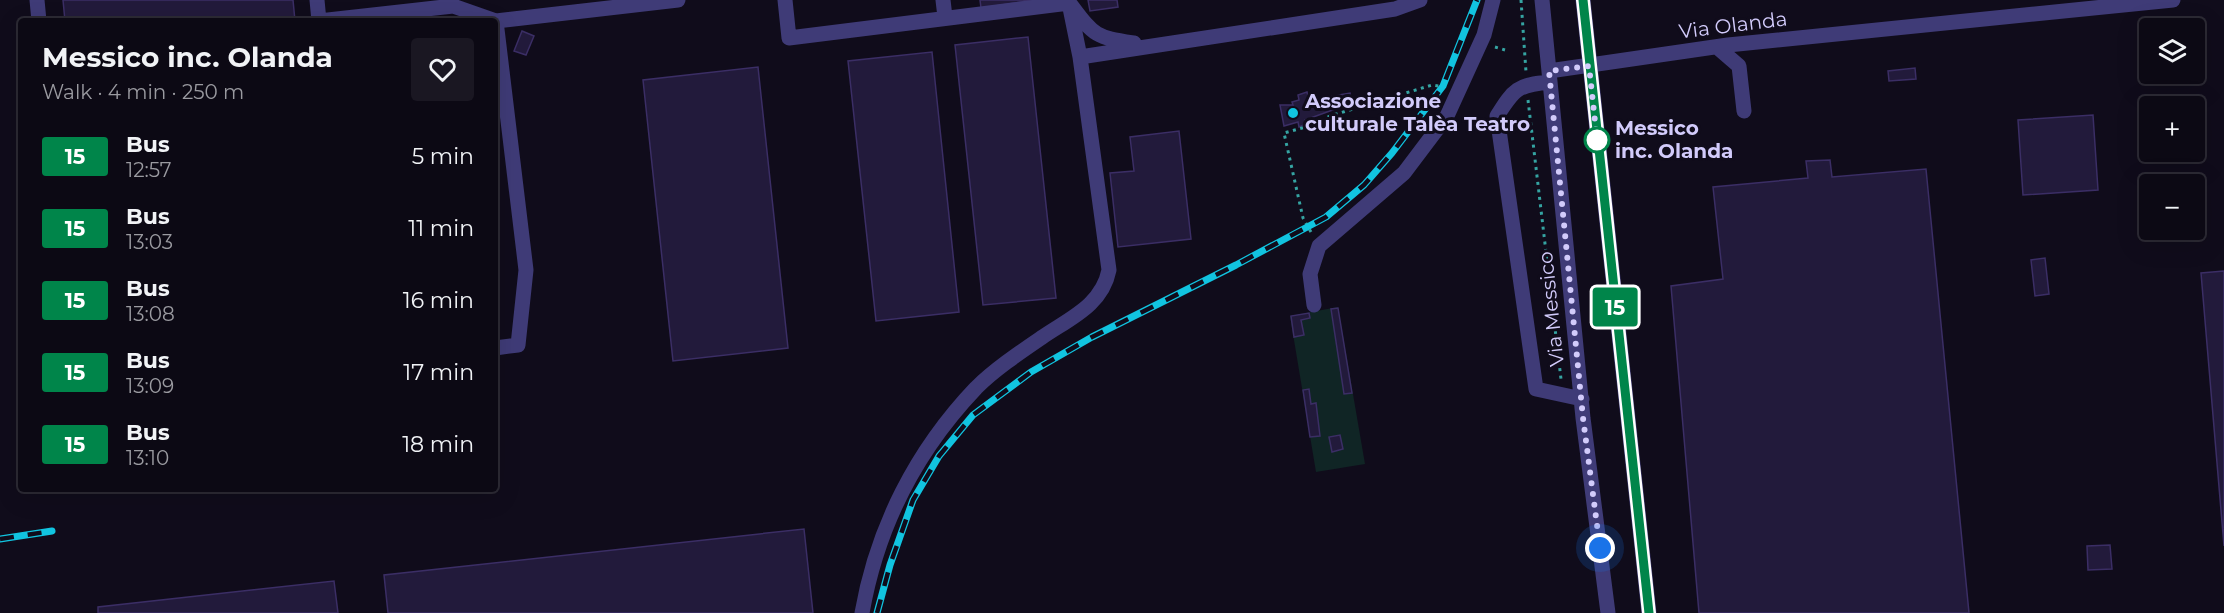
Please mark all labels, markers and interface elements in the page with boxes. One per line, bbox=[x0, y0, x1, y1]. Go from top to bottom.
street label: Via Olanda bbox=[1678, 6, 1788, 44]
map controls bbox=[2139, 18, 2205, 240]
button: layers bbox=[2139, 18, 2205, 84]
button: heart bbox=[411, 38, 474, 101]
text: Messico inc. Olanda bbox=[42, 40, 333, 74]
text: Walk · 4 min · 250 m bbox=[42, 80, 244, 104]
place label: Associazione culturale Talèa Teatro bbox=[1304, 89, 1530, 136]
button: + bbox=[2139, 96, 2205, 162]
marker: Associazione culturale Talèa Teatro bbox=[1286, 106, 1300, 120]
place label: Messico inc. Olanda bbox=[1615, 116, 1733, 163]
marker: Messico inc. Olanda bbox=[1584, 127, 1610, 153]
text: Bus bbox=[126, 131, 170, 158]
text: 5 min bbox=[412, 143, 474, 170]
text: 15 bbox=[65, 144, 85, 169]
text: 12:57 bbox=[126, 158, 172, 182]
button: − bbox=[2139, 174, 2205, 240]
text: Bus bbox=[126, 203, 170, 230]
text: 11 min bbox=[408, 215, 474, 242]
text: 15 bbox=[65, 216, 85, 241]
text: 13:03 bbox=[126, 230, 173, 254]
street label: Via Messico bbox=[1533, 250, 1569, 368]
text: Bus bbox=[126, 275, 170, 302]
text: 16 min bbox=[403, 287, 474, 314]
text: 15 bbox=[65, 288, 85, 313]
line badge: 15 bbox=[1588, 288, 1642, 326]
text: 15 bbox=[1605, 295, 1625, 320]
text: 13:08 bbox=[126, 302, 175, 326]
text: Bus bbox=[126, 347, 170, 374]
text: 17 min bbox=[403, 359, 474, 386]
text: 15 bbox=[65, 360, 85, 385]
text: 13:09 bbox=[126, 374, 174, 398]
text: Bus bbox=[126, 419, 170, 446]
text: 18 min bbox=[402, 431, 474, 458]
text: 15 bbox=[65, 432, 85, 457]
text: 13:10 bbox=[126, 446, 169, 470]
your location bbox=[1585, 533, 1615, 563]

